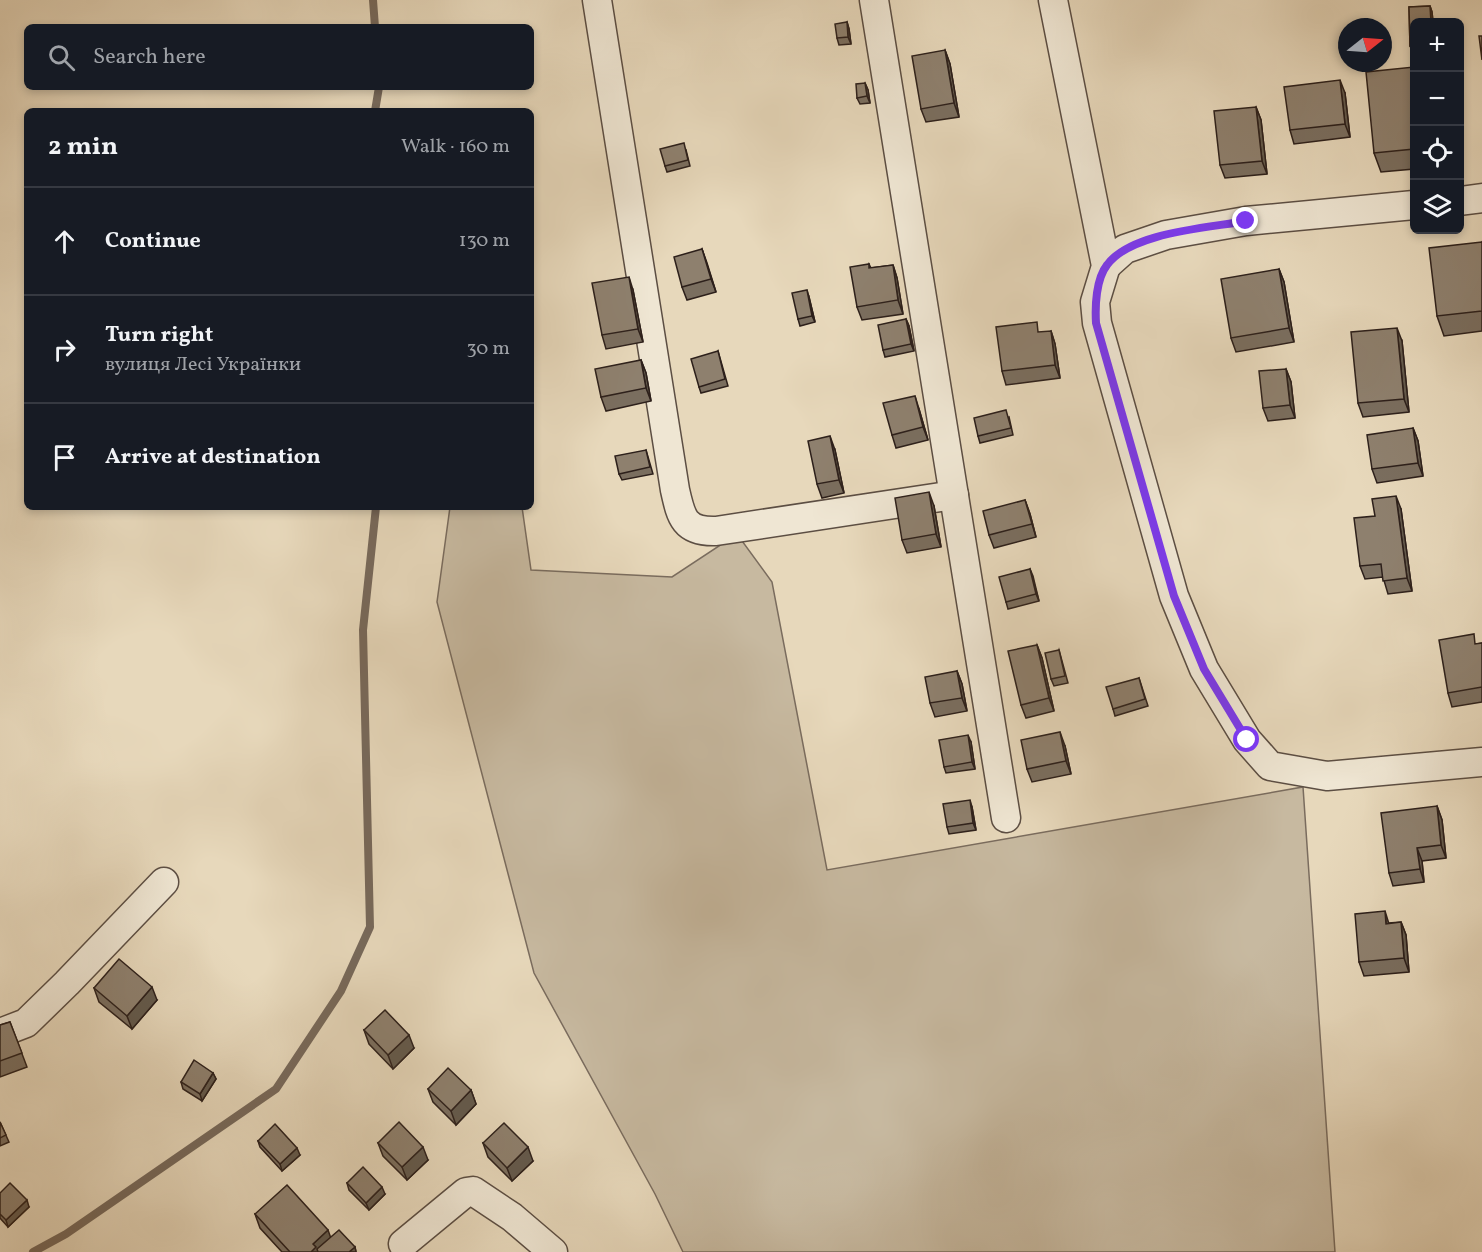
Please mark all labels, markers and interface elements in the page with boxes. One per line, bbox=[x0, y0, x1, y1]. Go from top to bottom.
north arrow bbox=[1338, 18, 1392, 72]
map controls bbox=[1410, 18, 1464, 234]
button: + bbox=[1410, 18, 1464, 72]
search box bbox=[24, 24, 534, 90]
icon: search bbox=[45, 41, 78, 74]
text: Search here bbox=[93, 42, 206, 73]
button: − bbox=[1410, 72, 1464, 126]
button: locate bbox=[1410, 126, 1464, 180]
text: 2 min bbox=[48, 129, 118, 165]
text: Walk · 160 m bbox=[401, 133, 510, 161]
button: layers bbox=[1410, 180, 1464, 234]
route end bbox=[1232, 207, 1258, 233]
icon: ahead bbox=[48, 225, 81, 258]
text: Continue bbox=[105, 226, 201, 257]
text: 130 m bbox=[459, 227, 510, 255]
text: Turn right bbox=[105, 320, 213, 351]
icon: right bbox=[48, 333, 81, 366]
text: 30 m bbox=[466, 335, 510, 363]
text: вулиця Лесі Українки bbox=[105, 351, 301, 379]
icon: arrive bbox=[48, 441, 81, 474]
text: Arrive at destination bbox=[105, 442, 321, 473]
route start bbox=[1233, 726, 1259, 752]

